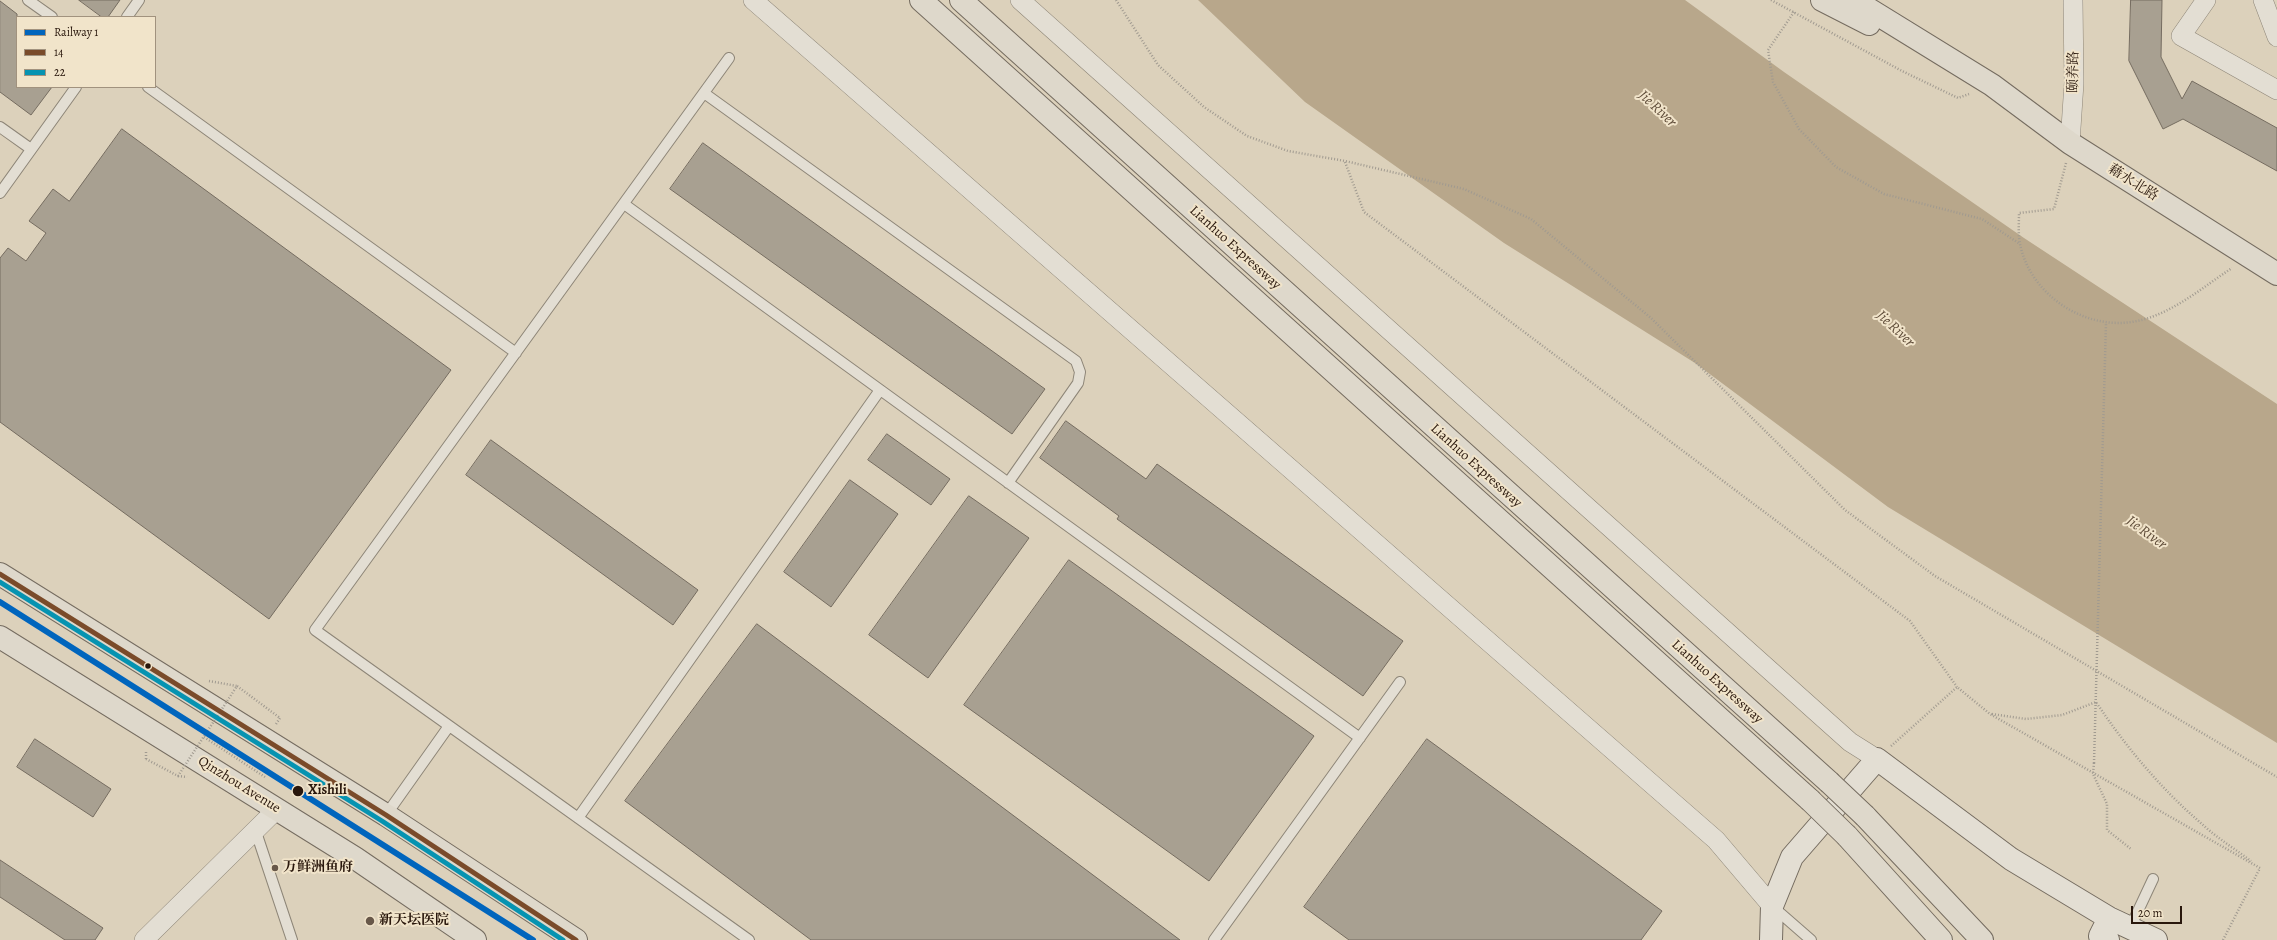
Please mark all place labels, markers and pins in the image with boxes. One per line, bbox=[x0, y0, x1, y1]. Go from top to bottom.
unlabelled marker bbox=[143, 661, 153, 671]
place label: Xishili bbox=[308, 783, 347, 799]
marker: Xishili bbox=[291, 784, 305, 798]
place label: 万鲜洲鱼府 bbox=[283, 860, 353, 876]
marker: 万鲜洲鱼府 bbox=[270, 863, 280, 873]
place label: 新天坛医院 bbox=[379, 913, 449, 929]
marker: 新天坛医院 bbox=[364, 915, 376, 927]

